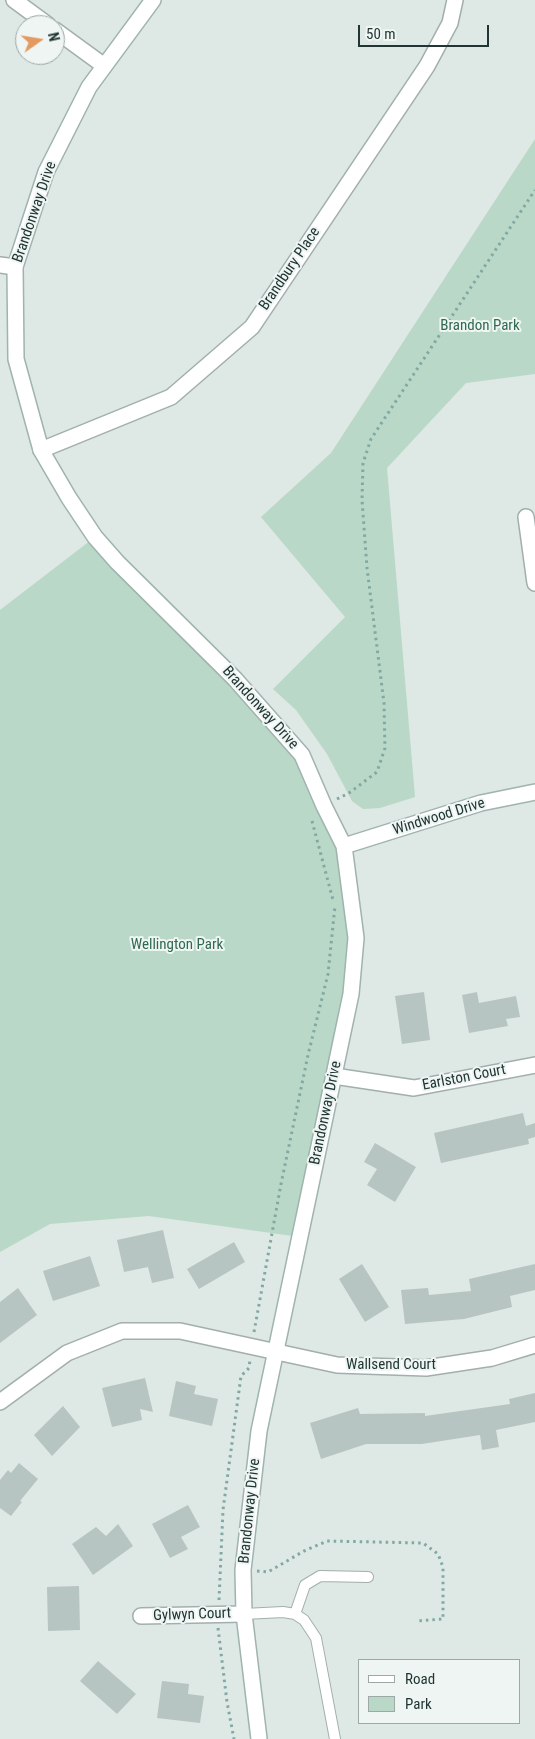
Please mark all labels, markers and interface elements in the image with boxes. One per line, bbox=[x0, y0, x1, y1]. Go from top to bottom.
north arrow bbox=[15, 15, 65, 65]
scale bar bbox=[360, 15, 491, 47]
text: 50 m bbox=[366, 25, 396, 43]
text: N bbox=[45, 31, 62, 43]
street label: Brandonway Drive bbox=[9, 159, 61, 265]
street label: Brandbury Place bbox=[256, 224, 324, 314]
park label: Brandon Park bbox=[440, 317, 520, 335]
street label: Brandonway Drive bbox=[218, 663, 302, 753]
street label: Windwood Drive bbox=[391, 794, 487, 840]
park label: Wellington Park bbox=[131, 936, 223, 954]
street label: Brandonway Drive bbox=[306, 1059, 346, 1167]
street label: Earlston Court bbox=[421, 1061, 507, 1095]
street label: Wallsend Court bbox=[346, 1356, 436, 1374]
street label: Brandonway Drive bbox=[236, 1458, 264, 1564]
street label: Gylwyn Court bbox=[153, 1605, 231, 1625]
legend bbox=[358, 1659, 520, 1724]
text: Road bbox=[405, 1670, 435, 1688]
text: Park bbox=[405, 1695, 432, 1713]

